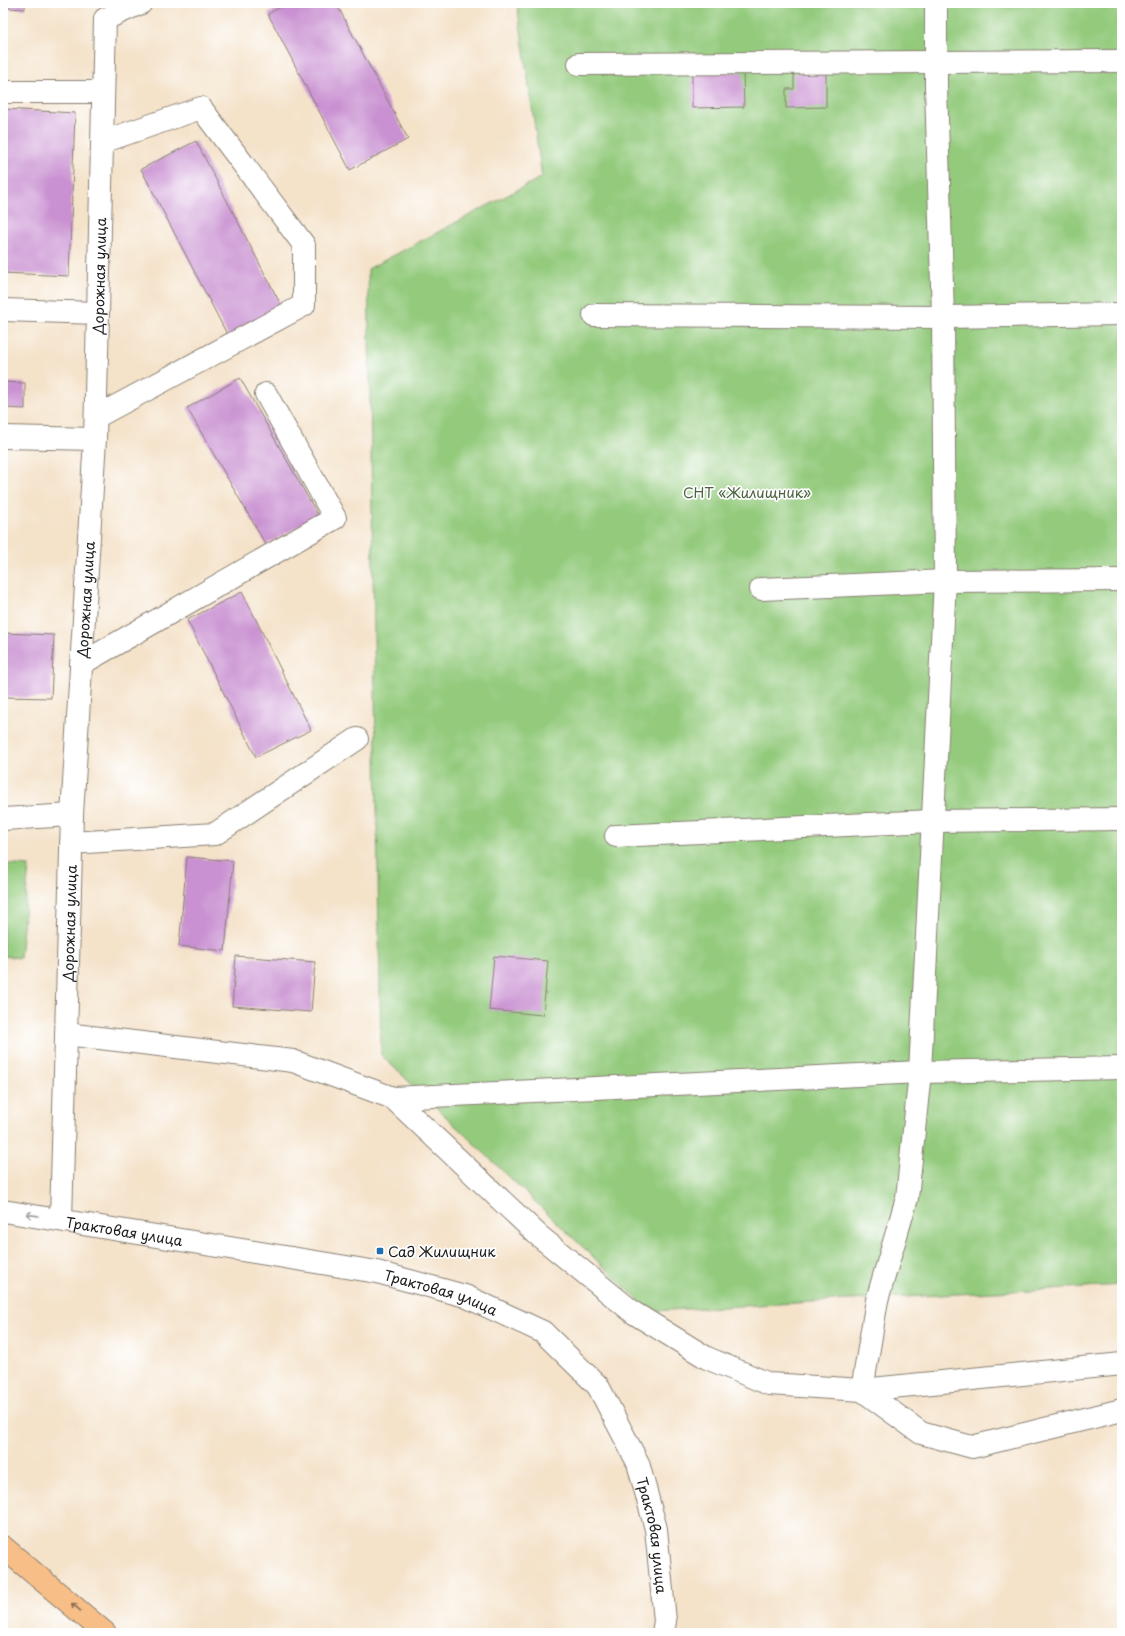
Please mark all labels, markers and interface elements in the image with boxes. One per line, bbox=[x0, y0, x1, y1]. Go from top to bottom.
street label: Дорожная улица bbox=[87, 217, 111, 335]
park label: СНТ «Жилищник» bbox=[683, 482, 811, 503]
street label: Дорожная улица bbox=[71, 541, 99, 659]
street label: Дорожная улица bbox=[57, 864, 81, 983]
one-way arrow bbox=[26, 1211, 39, 1219]
street label: Трактовая улица bbox=[64, 1211, 185, 1251]
place label: Сад Жилищник bbox=[388, 1241, 496, 1262]
marker: Сад Жилищник bbox=[375, 1246, 385, 1256]
street label: Трактовая улица bbox=[382, 1264, 501, 1320]
street label: Трактовая улица bbox=[632, 1475, 673, 1595]
one-way arrow bbox=[70, 1603, 81, 1612]

